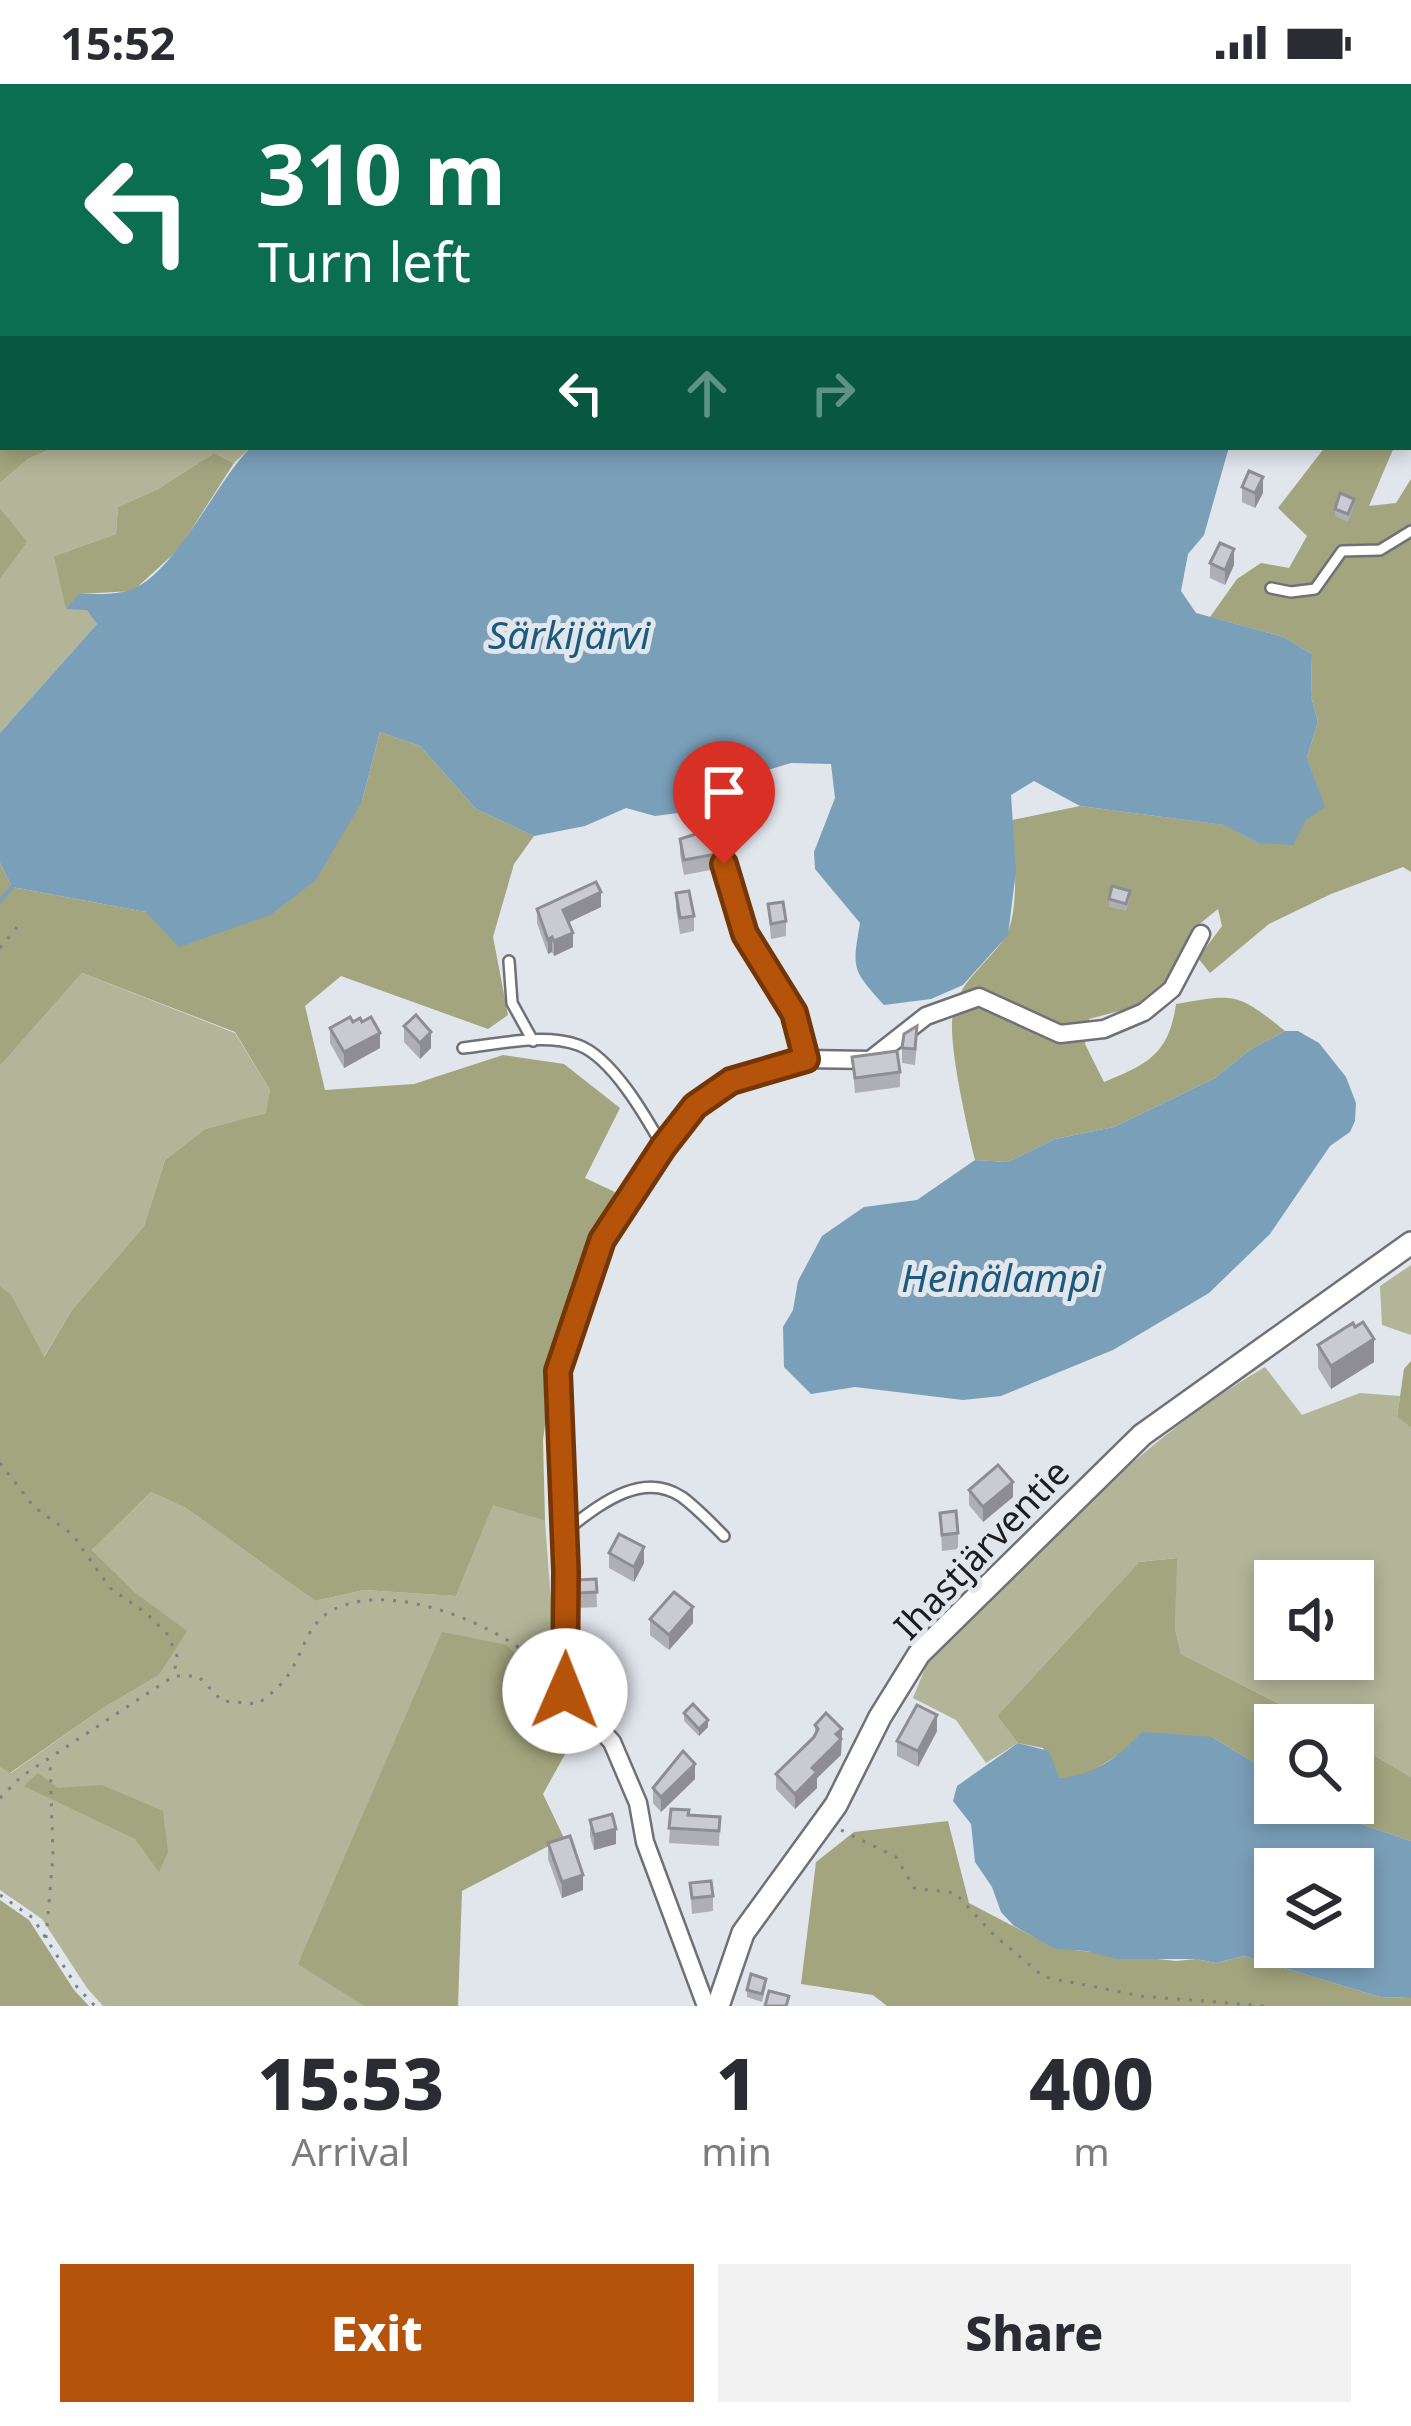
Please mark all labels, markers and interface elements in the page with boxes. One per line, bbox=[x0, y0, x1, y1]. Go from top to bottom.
text: 15:52 bbox=[60, 12, 176, 73]
text: 310 m bbox=[258, 115, 506, 230]
icon: left bbox=[60, 132, 216, 288]
text: Turn left bbox=[258, 224, 471, 298]
icon: left bbox=[548, 360, 614, 426]
icon: ahead bbox=[674, 360, 740, 426]
icon: right bbox=[800, 360, 866, 426]
water label: Särkijärvi bbox=[488, 607, 651, 660]
pin bbox=[673, 741, 775, 864]
icon: arrive bbox=[691, 759, 757, 825]
water label: Heinälampi bbox=[901, 1250, 1102, 1303]
street label: Ihastjärventie bbox=[883, 1448, 1079, 1650]
map controls bbox=[1254, 1560, 1374, 1968]
button: sound bbox=[1254, 1560, 1374, 1680]
position arrow bbox=[502, 1628, 628, 1754]
button: search bbox=[1254, 1704, 1374, 1824]
button: layers bbox=[1254, 1848, 1374, 1968]
text: 15:53 bbox=[257, 2033, 444, 2131]
text: 1 bbox=[716, 2033, 757, 2131]
text: 400 bbox=[1029, 2033, 1154, 2131]
text: Arrival bbox=[291, 2124, 410, 2177]
text: min bbox=[701, 2124, 772, 2177]
text: m bbox=[1073, 2124, 1110, 2177]
button: Exit bbox=[60, 2264, 694, 2402]
button: Share bbox=[718, 2264, 1351, 2402]

